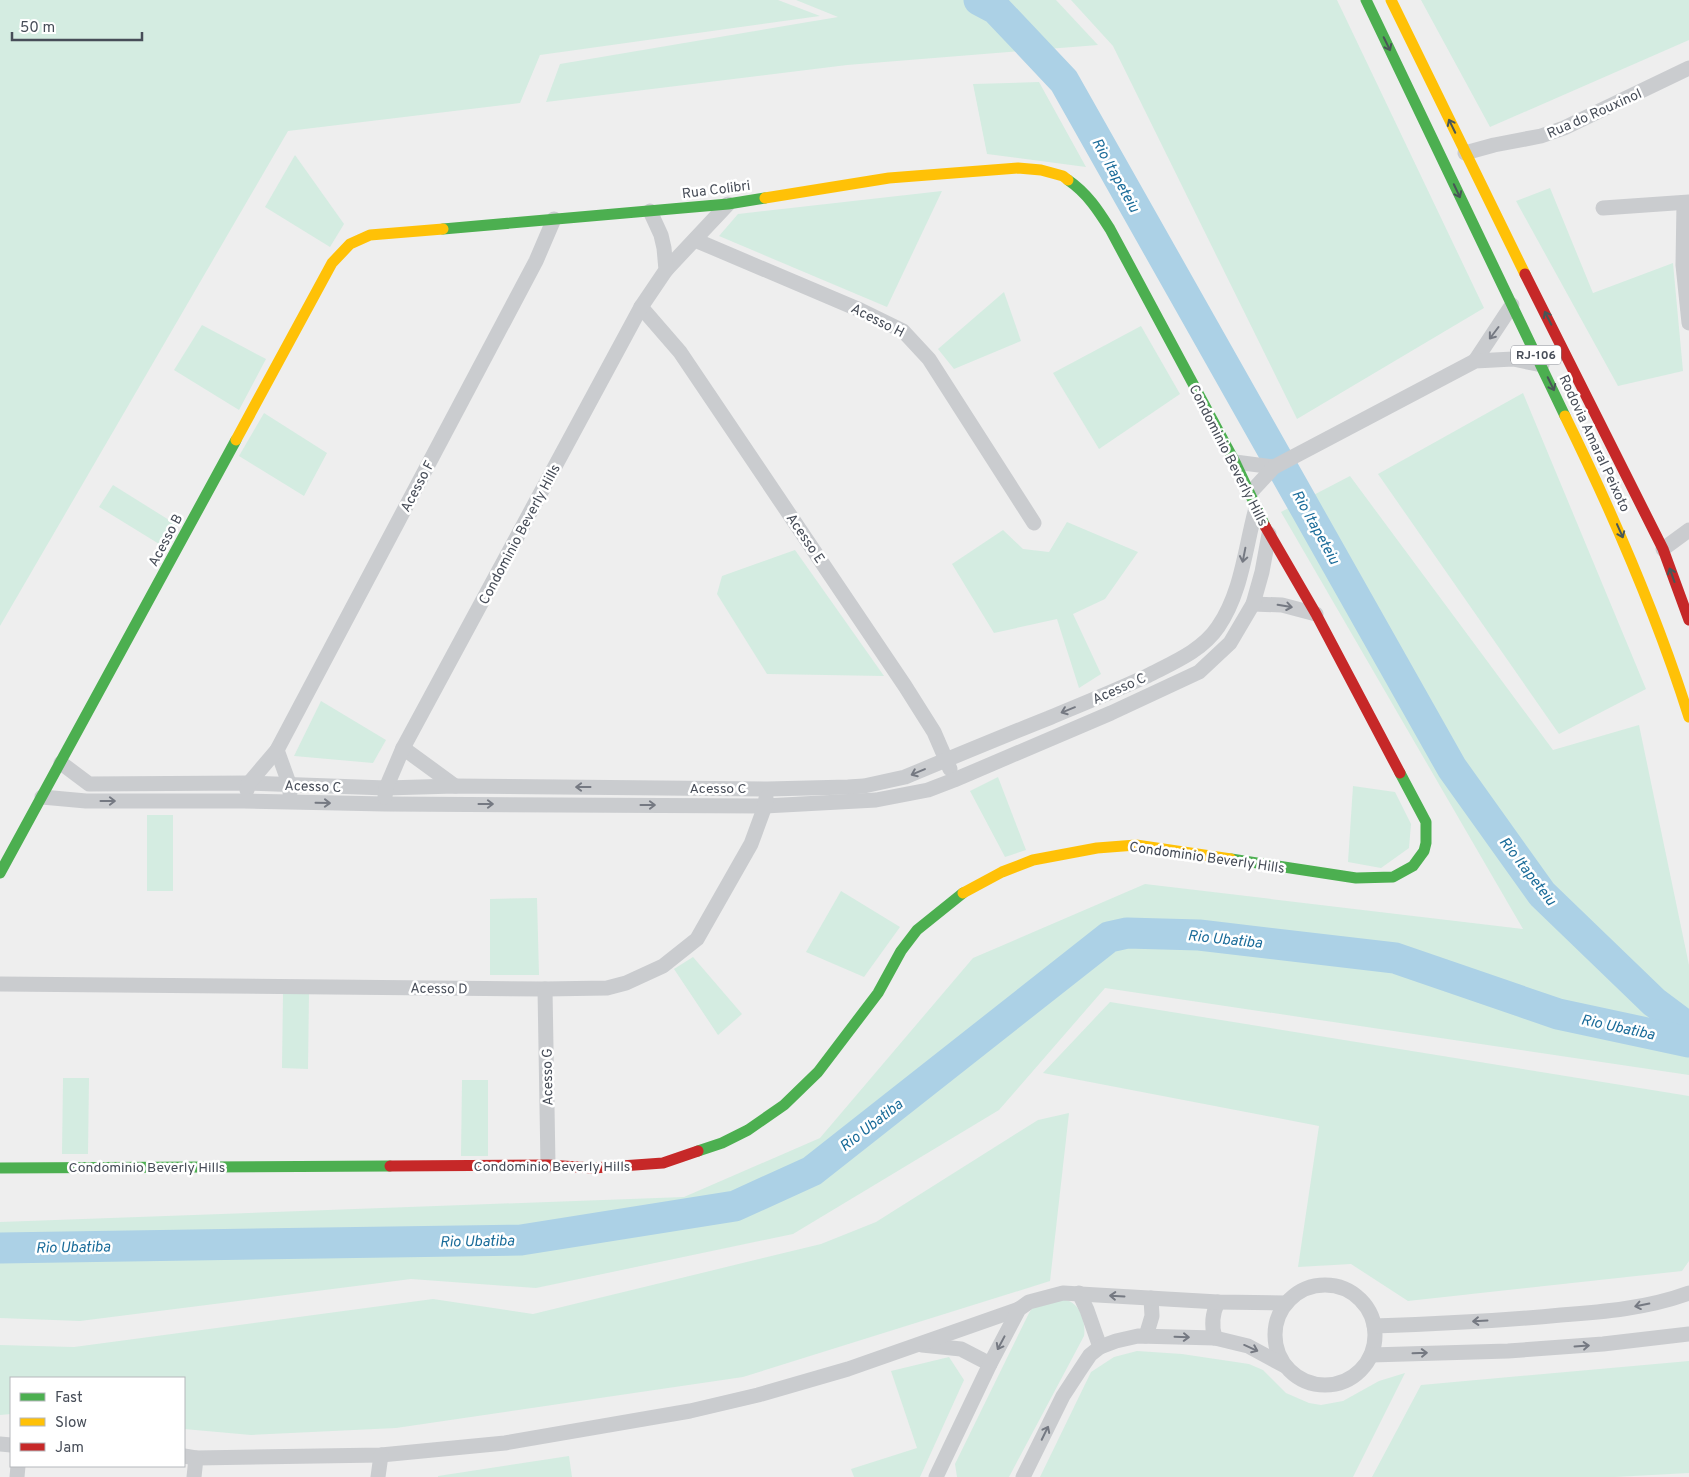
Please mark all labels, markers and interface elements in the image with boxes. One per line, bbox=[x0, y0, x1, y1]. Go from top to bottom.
scale bar bbox=[12, 10, 142, 42]
text: 50 m bbox=[20, 19, 55, 38]
one-way arrow bbox=[1383, 36, 1392, 51]
street label: Rua do Rouxinol bbox=[1545, 86, 1645, 143]
one-way arrow bbox=[1447, 119, 1456, 134]
water label: Rio Itapeteiu bbox=[1086, 135, 1143, 217]
street label: Rua Colibri bbox=[681, 178, 751, 203]
one-way arrow bbox=[1453, 183, 1463, 198]
street label: Acesso H bbox=[848, 301, 907, 342]
one-way arrow bbox=[1543, 311, 1552, 326]
one-way arrow bbox=[1488, 326, 1499, 339]
road number: RJ-106 bbox=[1511, 346, 1561, 364]
street label: Rodovia Amaral Peixoto bbox=[1554, 372, 1633, 515]
one-way arrow bbox=[1547, 376, 1556, 391]
street label: Condominio Beverly Hills bbox=[1184, 382, 1271, 529]
street label: Acesso F bbox=[398, 458, 439, 515]
street label: Condominio Beverly Hills bbox=[476, 461, 565, 608]
water label: Rio Itapeteiu bbox=[1286, 487, 1343, 569]
street label: Acesso B bbox=[145, 511, 187, 570]
street label: Acesso E bbox=[782, 511, 828, 567]
one-way arrow bbox=[1615, 523, 1625, 538]
one-way arrow bbox=[1239, 547, 1249, 563]
one-way arrow bbox=[1667, 567, 1676, 583]
one-way arrow bbox=[1277, 601, 1293, 611]
street label: Acesso C bbox=[1090, 670, 1149, 709]
one-way arrow bbox=[1061, 706, 1076, 715]
one-way arrow bbox=[911, 767, 926, 777]
street label: Acesso C bbox=[284, 778, 342, 797]
street label: Acesso C bbox=[689, 781, 747, 798]
one-way arrow bbox=[575, 782, 592, 792]
one-way arrow bbox=[100, 796, 116, 806]
one-way arrow bbox=[315, 798, 331, 808]
one-way arrow bbox=[478, 799, 494, 809]
one-way arrow bbox=[640, 800, 656, 810]
water label: Rio Itapeteiu bbox=[1494, 834, 1560, 911]
street label: Condominio Beverly Hills bbox=[1128, 839, 1286, 878]
water label: Rio Ubatiba bbox=[1187, 927, 1263, 954]
street label: Acesso D bbox=[410, 980, 468, 999]
water label: Rio Ubatiba bbox=[1579, 1011, 1657, 1046]
street label: Acesso G bbox=[539, 1048, 558, 1106]
water label: Rio Ubatiba bbox=[837, 1095, 907, 1157]
street label: Condominio Beverly Hills bbox=[474, 1159, 630, 1176]
street label: Condominio Beverly Hills bbox=[69, 1160, 225, 1177]
water label: Rio Ubatiba bbox=[439, 1232, 515, 1253]
water label: Rio Ubatiba bbox=[35, 1238, 111, 1259]
one-way arrow bbox=[1109, 1291, 1125, 1300]
one-way arrow bbox=[1634, 1301, 1650, 1311]
one-way arrow bbox=[1473, 1317, 1489, 1326]
one-way arrow bbox=[1173, 1332, 1189, 1342]
one-way arrow bbox=[996, 1335, 1006, 1350]
one-way arrow bbox=[1574, 1341, 1590, 1350]
one-way arrow bbox=[1243, 1344, 1258, 1354]
one-way arrow bbox=[1412, 1348, 1428, 1358]
legend bbox=[10, 1377, 185, 1467]
text: Fast bbox=[55, 1389, 83, 1408]
text: Slow bbox=[55, 1414, 87, 1433]
one-way arrow bbox=[1041, 1426, 1050, 1441]
text: Jam bbox=[55, 1439, 84, 1458]

